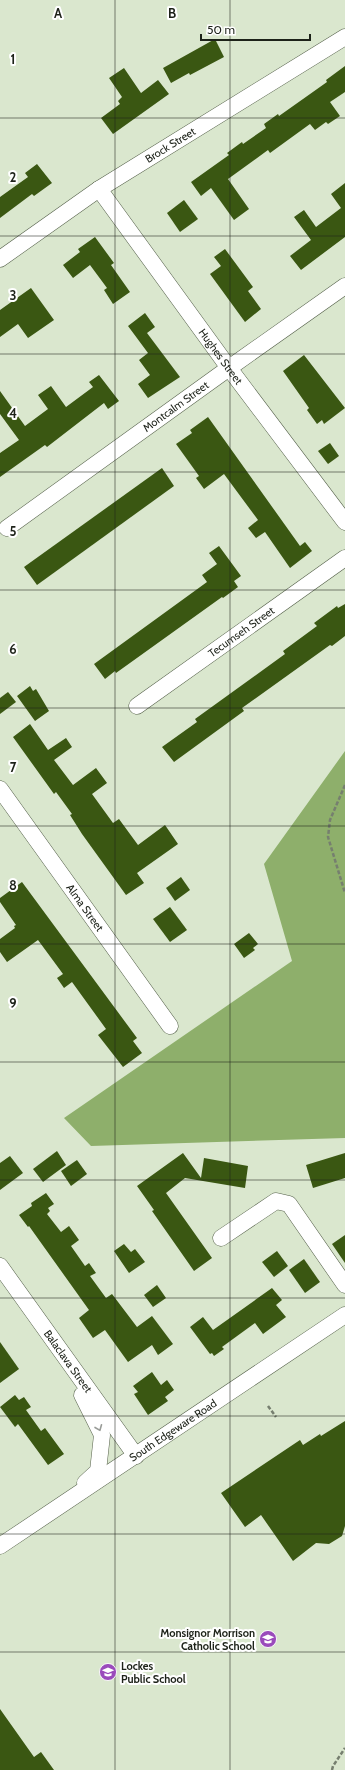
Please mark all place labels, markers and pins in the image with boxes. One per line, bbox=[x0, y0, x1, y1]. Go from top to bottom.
place label: Monsignor Morrison Catholic School bbox=[160, 1626, 255, 1653]
school or university icon: Monsignor Morrison Catholic School bbox=[258, 1629, 278, 1649]
place label: Lockes Public School bbox=[121, 1659, 186, 1686]
school or university icon: Lockes Public School bbox=[98, 1662, 118, 1682]

